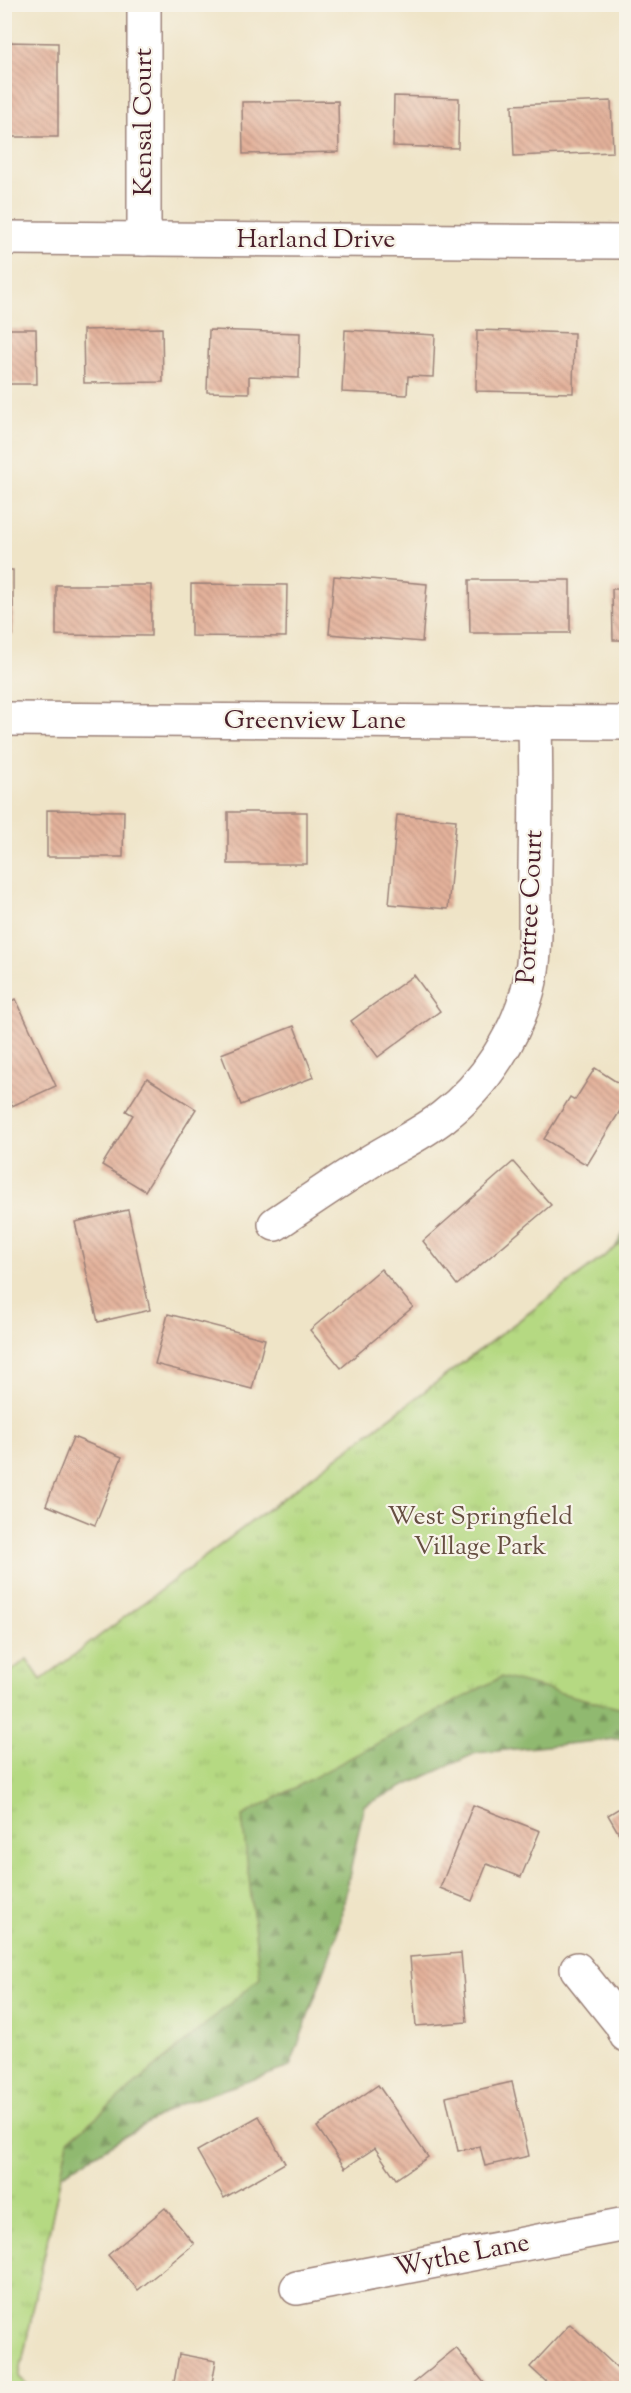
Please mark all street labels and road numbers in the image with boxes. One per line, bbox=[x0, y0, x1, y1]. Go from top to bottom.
street label: Kensal Court bbox=[126, 48, 163, 196]
street label: Harland Drive bbox=[237, 222, 395, 259]
street label: Greenview Lane bbox=[224, 703, 406, 740]
street label: Portree Court bbox=[508, 829, 554, 985]
street label: Wythe Lane bbox=[391, 2225, 533, 2287]

